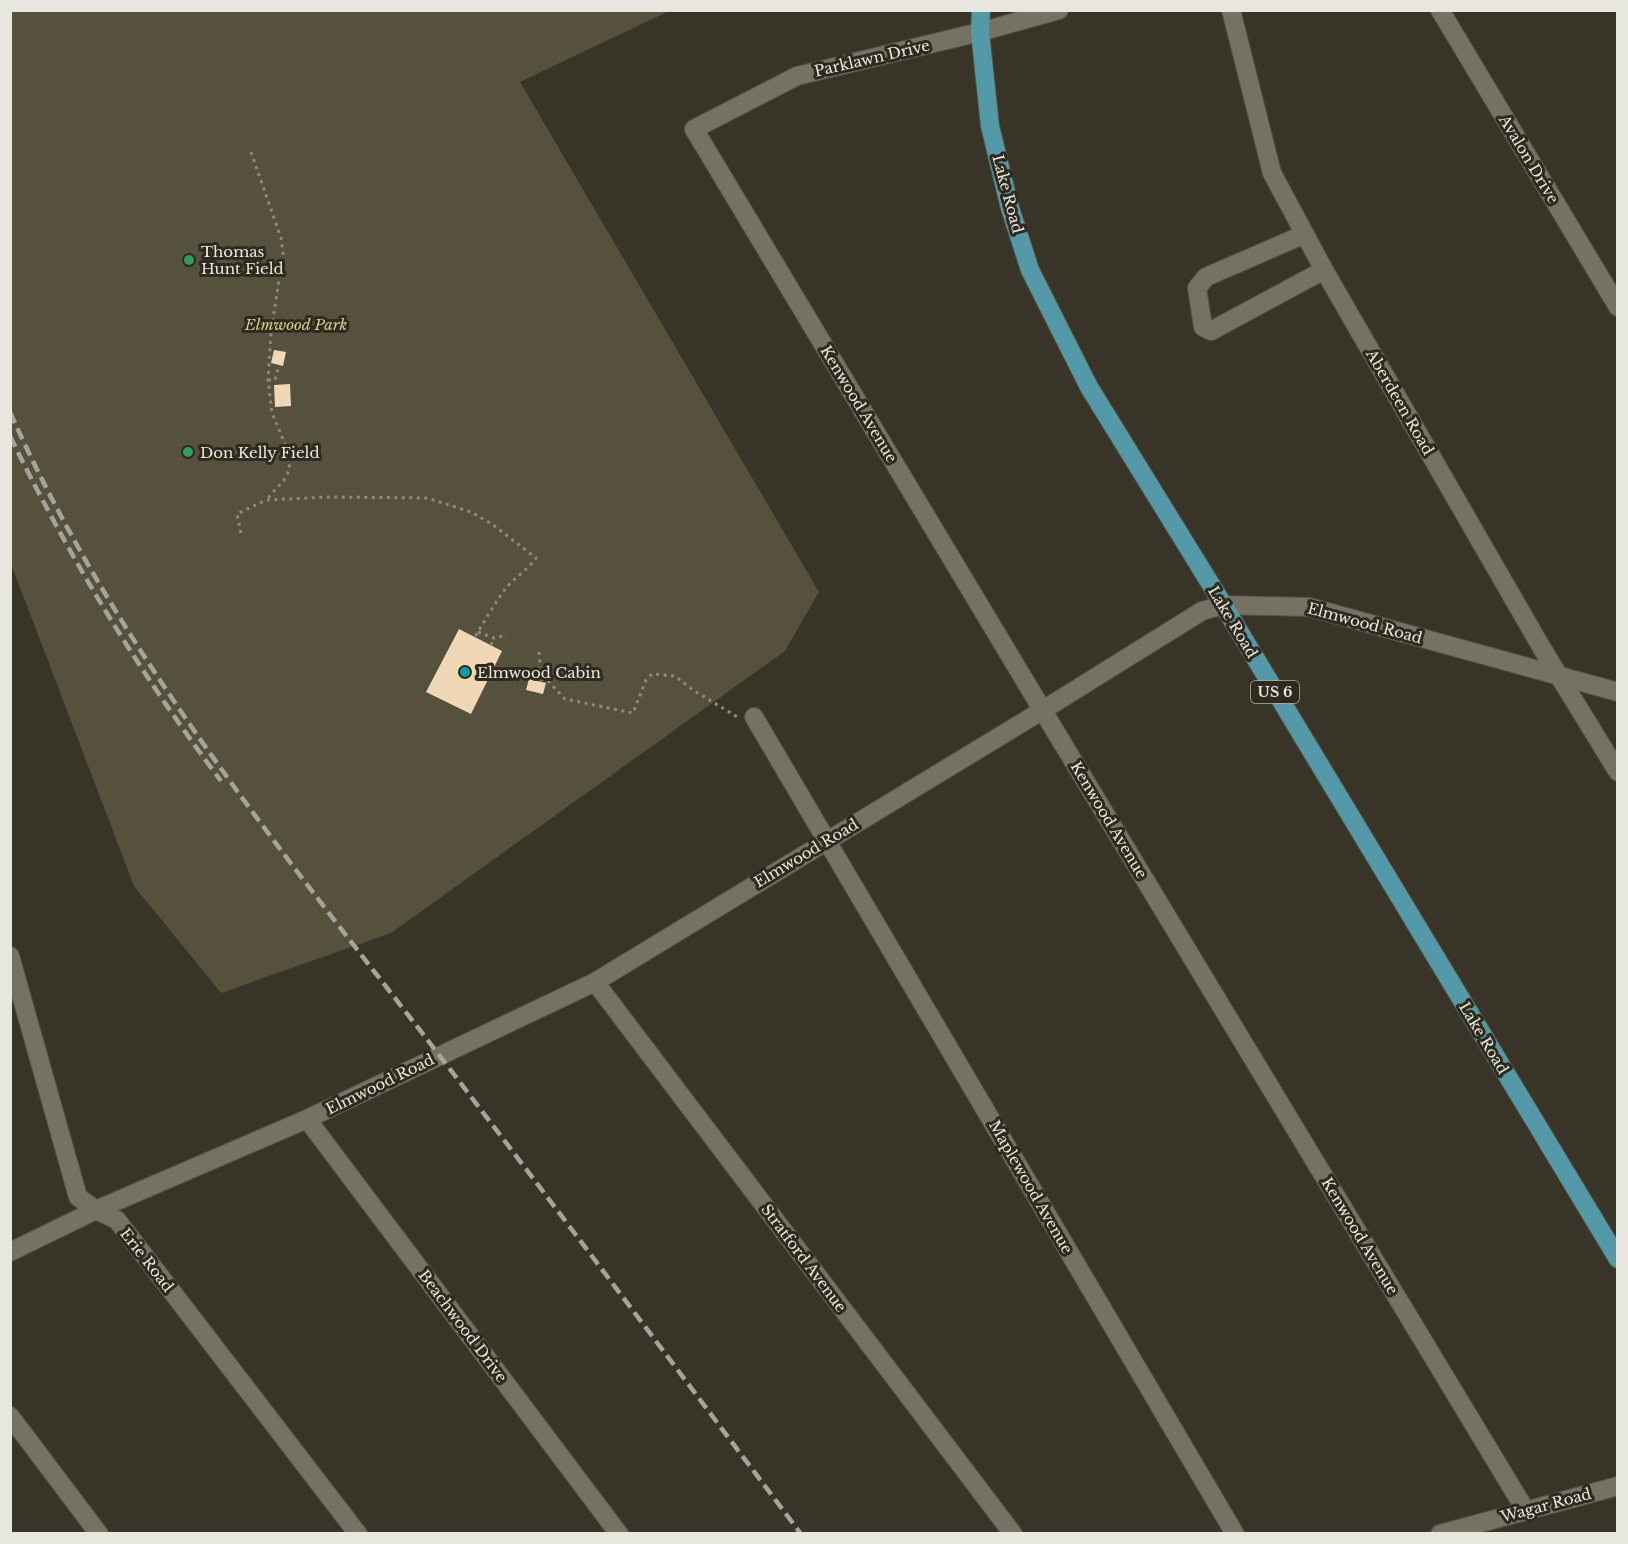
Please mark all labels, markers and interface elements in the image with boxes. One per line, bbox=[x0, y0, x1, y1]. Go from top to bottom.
street label: Parklawn Drive bbox=[812, 35, 932, 81]
street label: Avalon Drive bbox=[1495, 110, 1563, 207]
street label: Lake Road bbox=[988, 153, 1028, 235]
place label: Thomas Hunt Field bbox=[201, 242, 284, 278]
marker: Thomas Hunt Field bbox=[182, 253, 196, 267]
park label: Elmwood Park bbox=[244, 315, 347, 334]
street label: Kenwood Avenue bbox=[817, 342, 901, 466]
street label: Aberdeen Road bbox=[1362, 345, 1438, 458]
place label: Don Kelly Field bbox=[200, 443, 320, 462]
marker: Don Kelly Field bbox=[181, 445, 195, 459]
street label: Lake Road bbox=[1204, 583, 1262, 661]
street label: Elmwood Road bbox=[1306, 599, 1424, 647]
place label: Elmwood Cabin bbox=[477, 663, 601, 682]
marker: Elmwood Cabin bbox=[458, 665, 472, 679]
road number: US 6 bbox=[1251, 681, 1299, 703]
street label: Kenwood Avenue bbox=[1067, 758, 1151, 882]
street label: Elmwood Road bbox=[751, 814, 861, 892]
street label: Lake Road bbox=[1455, 999, 1513, 1077]
street label: Elmwood Road bbox=[323, 1050, 437, 1118]
street label: Maplewood Avenue bbox=[985, 1117, 1077, 1257]
street label: Kenwood Avenue bbox=[1318, 1174, 1402, 1298]
street label: Stratford Avenue bbox=[757, 1200, 851, 1316]
street label: Erie Road bbox=[116, 1224, 178, 1296]
street label: Beachwood Drive bbox=[415, 1266, 511, 1386]
street label: Wagar Road bbox=[1498, 1484, 1593, 1526]

